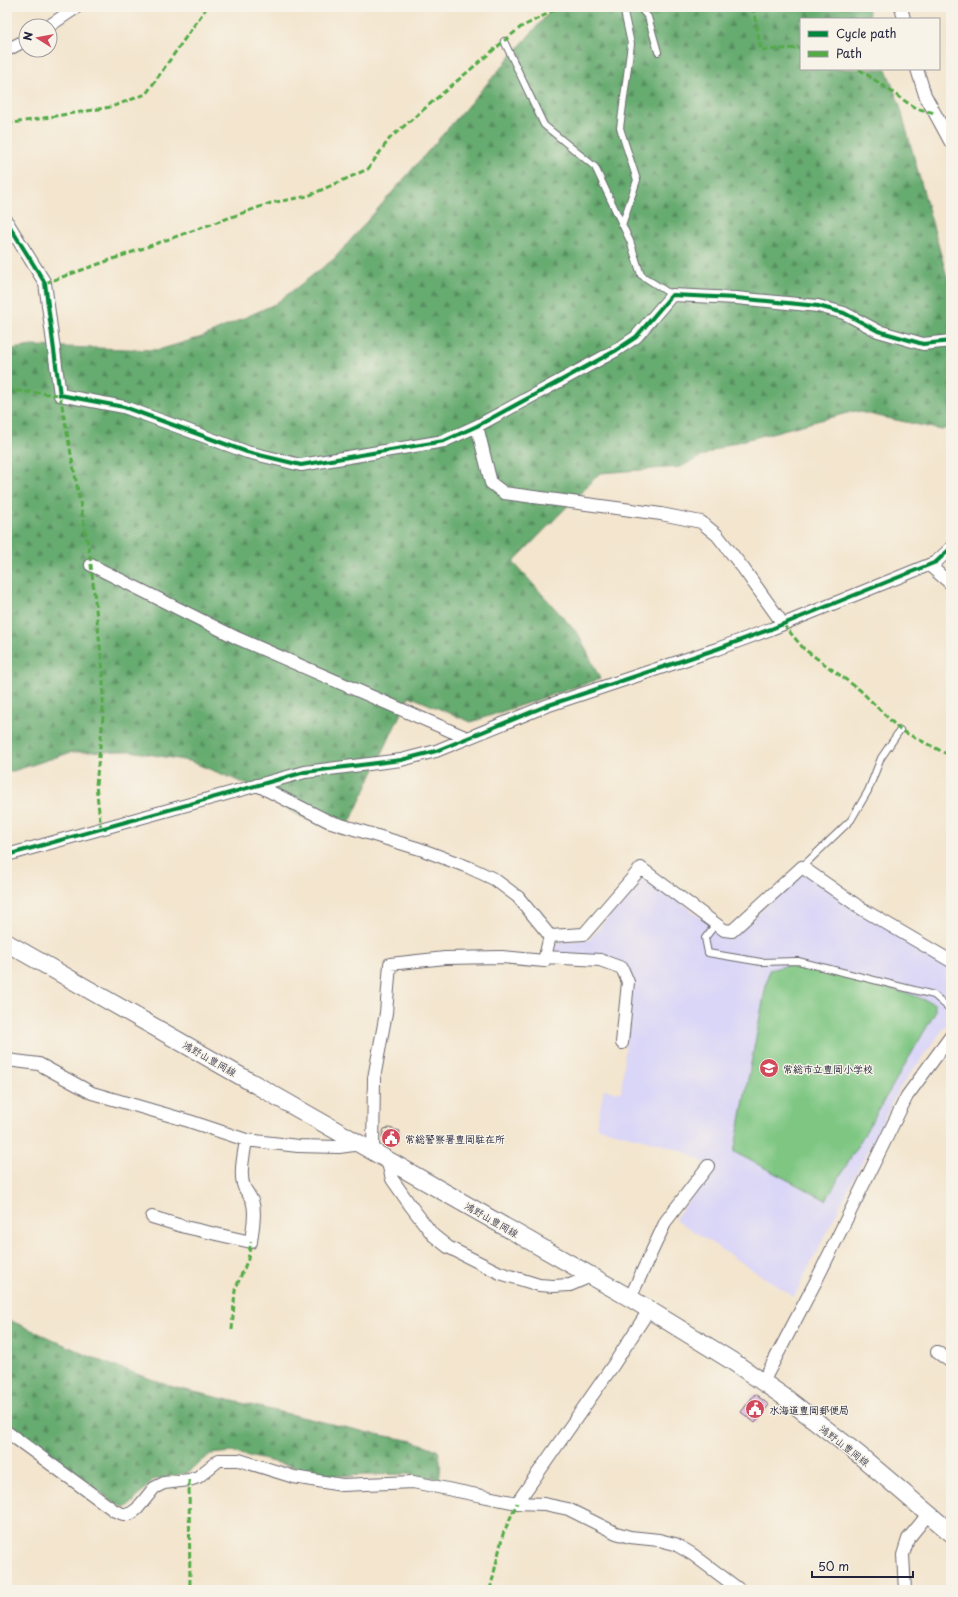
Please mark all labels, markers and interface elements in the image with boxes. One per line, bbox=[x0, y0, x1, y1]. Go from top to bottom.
north arrow bbox=[18, 18, 58, 58]
legend bbox=[800, 18, 940, 70]
text: Cycle path bbox=[836, 24, 897, 42]
text: N bbox=[19, 30, 37, 42]
text: Path bbox=[836, 44, 862, 62]
street label: 鴻野山豊岡線 bbox=[180, 1037, 240, 1079]
school or university icon: 常総市立豊岡小学校 bbox=[758, 1057, 780, 1079]
place label: 常総市立豊岡小学校 bbox=[783, 1061, 873, 1076]
public building icon: 常総警察署豊岡駐在所 bbox=[380, 1127, 402, 1149]
place label: 常総警察署豊岡駐在所 bbox=[405, 1131, 505, 1146]
street label: 鴻野山豊岡線 bbox=[462, 1198, 522, 1240]
public building icon: 水海道豊岡郵便局 bbox=[744, 1398, 766, 1420]
place label: 水海道豊岡郵便局 bbox=[769, 1402, 849, 1417]
street label: 鴻野山豊岡線 bbox=[817, 1421, 873, 1469]
scale bar bbox=[812, 1553, 913, 1579]
text: 50 m bbox=[818, 1557, 849, 1575]

